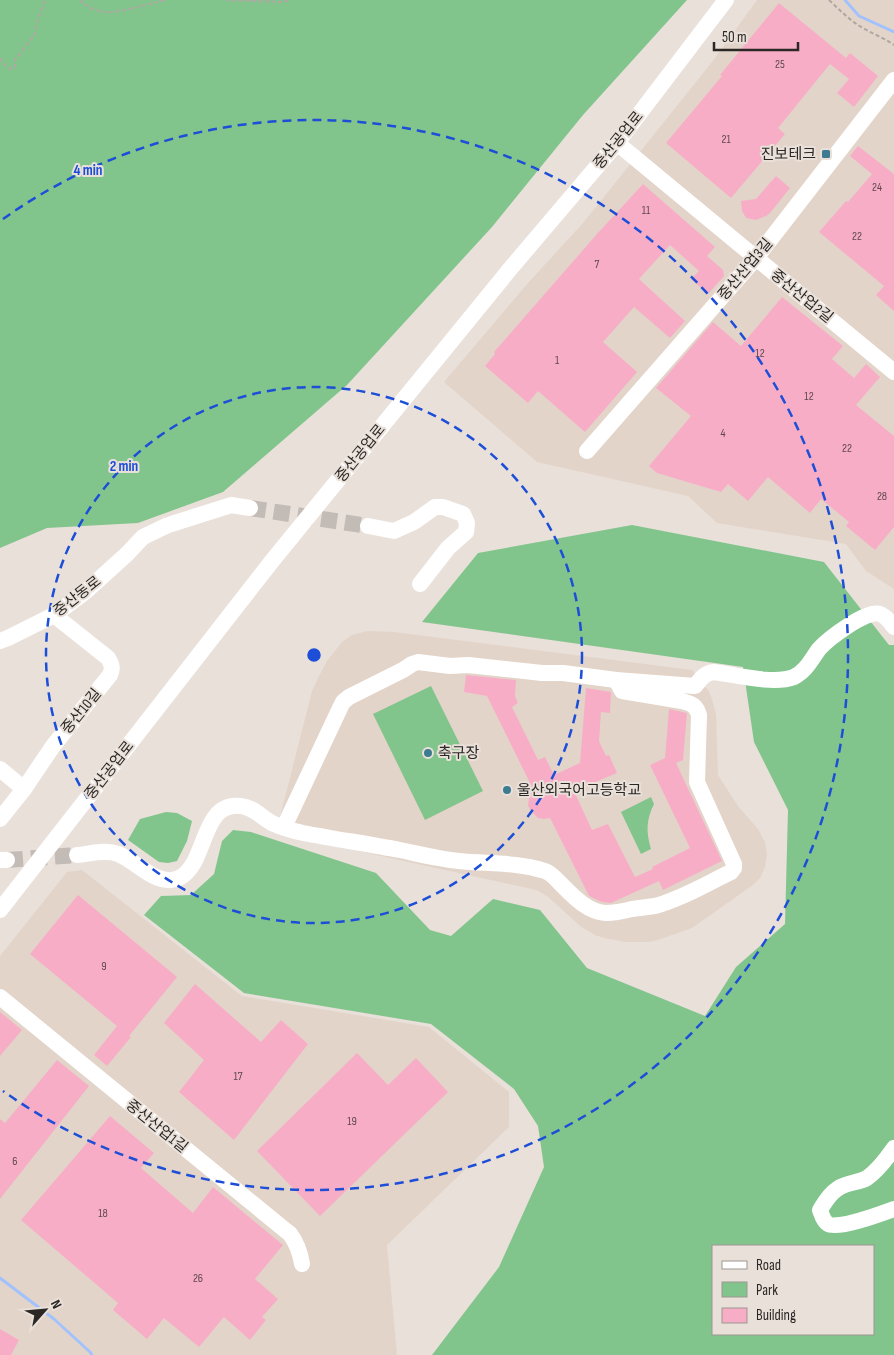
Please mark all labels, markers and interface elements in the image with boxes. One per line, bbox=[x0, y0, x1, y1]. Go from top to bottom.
scale bar bbox=[714, 20, 798, 52]
text: 50 m bbox=[722, 28, 747, 47]
house number: 25 bbox=[775, 57, 785, 72]
street label: 중산공업로 bbox=[589, 108, 647, 173]
house number: 21 bbox=[721, 132, 731, 147]
place label: 진보테크 bbox=[761, 145, 816, 164]
marker: 진보테크 bbox=[820, 148, 832, 160]
text: 4 min bbox=[74, 161, 102, 180]
house number: 24 bbox=[872, 180, 882, 195]
house number: 11 bbox=[642, 203, 651, 218]
house number: 22 bbox=[852, 229, 862, 244]
street label: 중산산업3길 bbox=[714, 234, 777, 304]
house number: 7 bbox=[595, 257, 600, 272]
street label: 중산산업2길 bbox=[766, 265, 837, 327]
house number: 12 bbox=[755, 346, 765, 361]
house number: 1 bbox=[555, 353, 560, 368]
house number: 12 bbox=[804, 389, 814, 404]
street label: 중산공업로 bbox=[331, 421, 389, 486]
house number: 4 bbox=[720, 426, 726, 441]
house number: 22 bbox=[842, 441, 852, 456]
text: 2 min bbox=[110, 457, 138, 476]
house number: 28 bbox=[877, 489, 887, 504]
street label: 중산동로 bbox=[50, 572, 105, 621]
centre of rings bbox=[305, 646, 323, 664]
street label: 중산10길 bbox=[57, 685, 106, 738]
street label: 중산공업로 bbox=[81, 737, 138, 803]
place label: 축구장 bbox=[438, 744, 480, 763]
marker: 축구장 bbox=[422, 747, 434, 759]
place label: 울산외국어고등학교 bbox=[517, 781, 641, 800]
marker: 울산외국어고등학교 bbox=[501, 784, 513, 796]
house number: 9 bbox=[101, 959, 107, 974]
house number: 17 bbox=[234, 1069, 243, 1084]
street label: 중산산업1길 bbox=[122, 1096, 192, 1157]
house number: 19 bbox=[347, 1114, 357, 1129]
house number: 6 bbox=[12, 1154, 18, 1169]
house number: 18 bbox=[98, 1206, 108, 1221]
legend bbox=[712, 1245, 874, 1335]
text: Road bbox=[756, 1256, 781, 1275]
house number: 26 bbox=[193, 1271, 203, 1286]
text: Park bbox=[756, 1281, 778, 1300]
north arrow bbox=[20, 1285, 70, 1335]
text: N bbox=[47, 1297, 65, 1312]
text: Building bbox=[756, 1306, 796, 1325]

